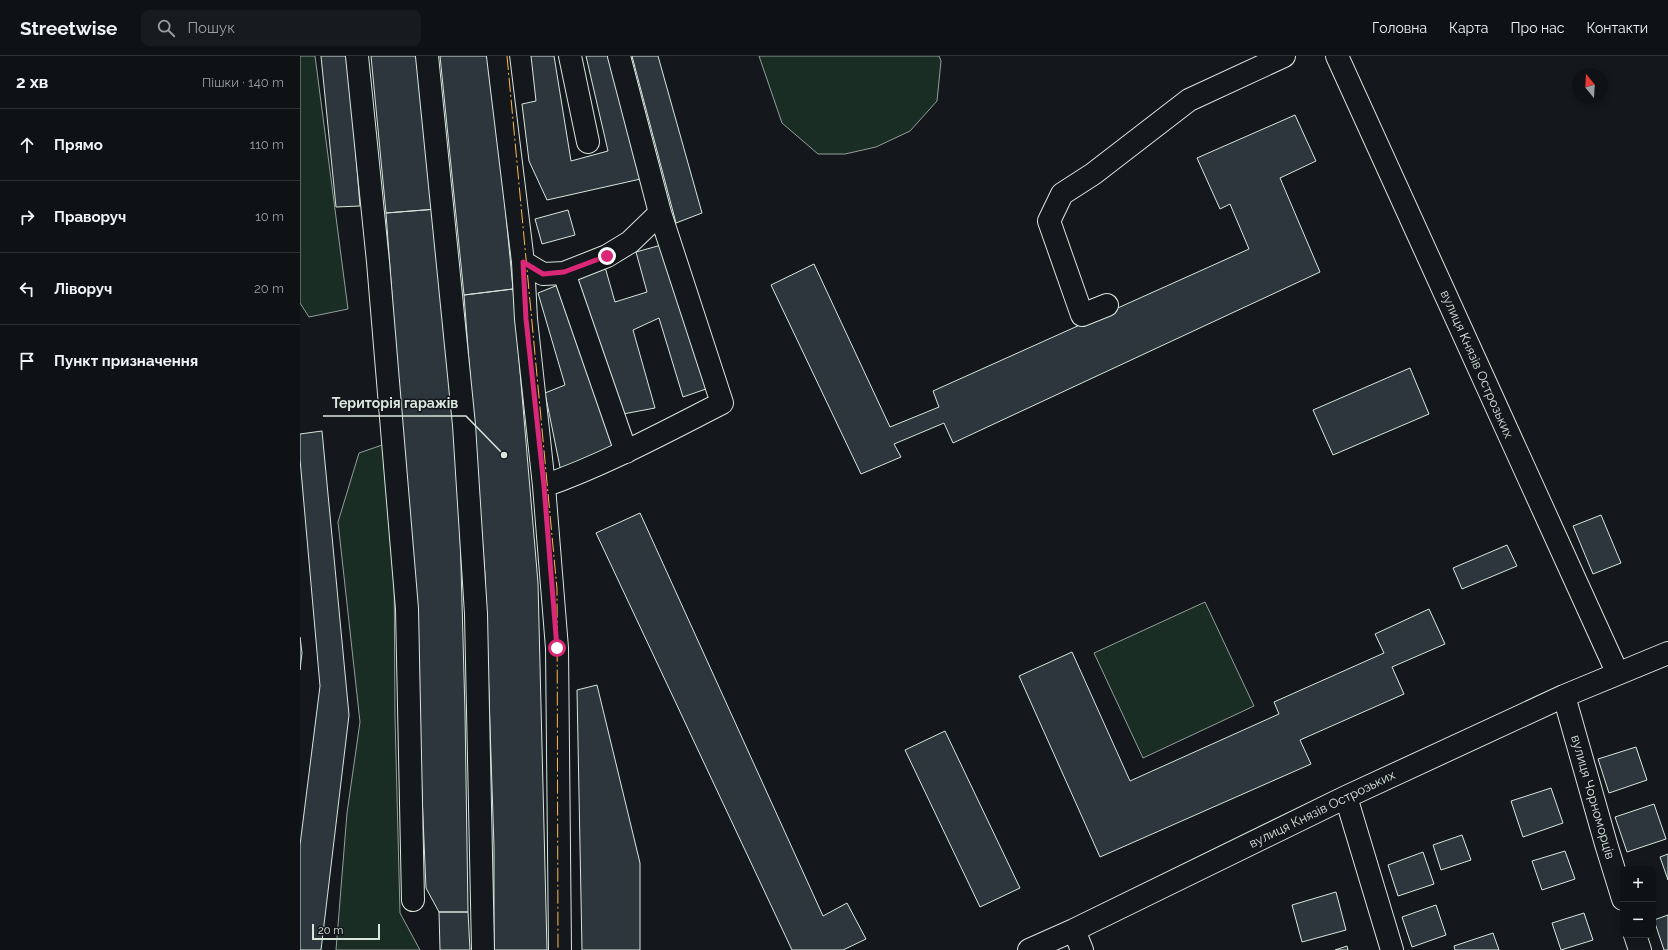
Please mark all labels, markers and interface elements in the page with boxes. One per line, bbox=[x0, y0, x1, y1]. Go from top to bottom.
search box bbox=[141, 10, 421, 46]
text: Streetwise bbox=[20, 17, 117, 39]
icon: search bbox=[155, 17, 177, 39]
text: Пошук bbox=[187, 19, 235, 37]
text: Головна bbox=[1372, 20, 1427, 36]
text: Карта bbox=[1449, 20, 1489, 36]
text: Про нас bbox=[1511, 20, 1565, 36]
text: Контакти bbox=[1587, 20, 1648, 36]
north arrow bbox=[1572, 68, 1608, 104]
text: 2 хв bbox=[16, 72, 48, 92]
text: Пішки · 140 m bbox=[202, 75, 284, 90]
icon: ahead bbox=[16, 134, 38, 156]
text: Прямо bbox=[54, 136, 103, 154]
text: 110 m bbox=[250, 137, 284, 152]
icon: right bbox=[16, 206, 38, 228]
text: Праворуч bbox=[54, 208, 126, 226]
text: 10 m bbox=[255, 209, 284, 224]
route end bbox=[598, 247, 616, 265]
icon: left bbox=[16, 278, 38, 300]
text: Ліворуч bbox=[54, 280, 112, 298]
text: 20 m bbox=[254, 281, 284, 296]
street label: вулиця Князів Острозьких bbox=[1437, 288, 1517, 441]
icon: arrive bbox=[16, 350, 38, 372]
text: Пункт призначення bbox=[54, 352, 198, 370]
callout: Територія гаражів bbox=[323, 390, 466, 416]
text: Територія гаражів bbox=[332, 395, 458, 411]
route start bbox=[548, 639, 566, 657]
street label: вулиця Чорноморців bbox=[1568, 733, 1618, 861]
street label: вулиця Князів Острозьких bbox=[1247, 767, 1398, 851]
map controls bbox=[1620, 866, 1656, 938]
button: + bbox=[1620, 866, 1656, 902]
button: − bbox=[1620, 902, 1656, 938]
scale bar bbox=[312, 922, 380, 941]
text: 20 m bbox=[318, 924, 343, 937]

